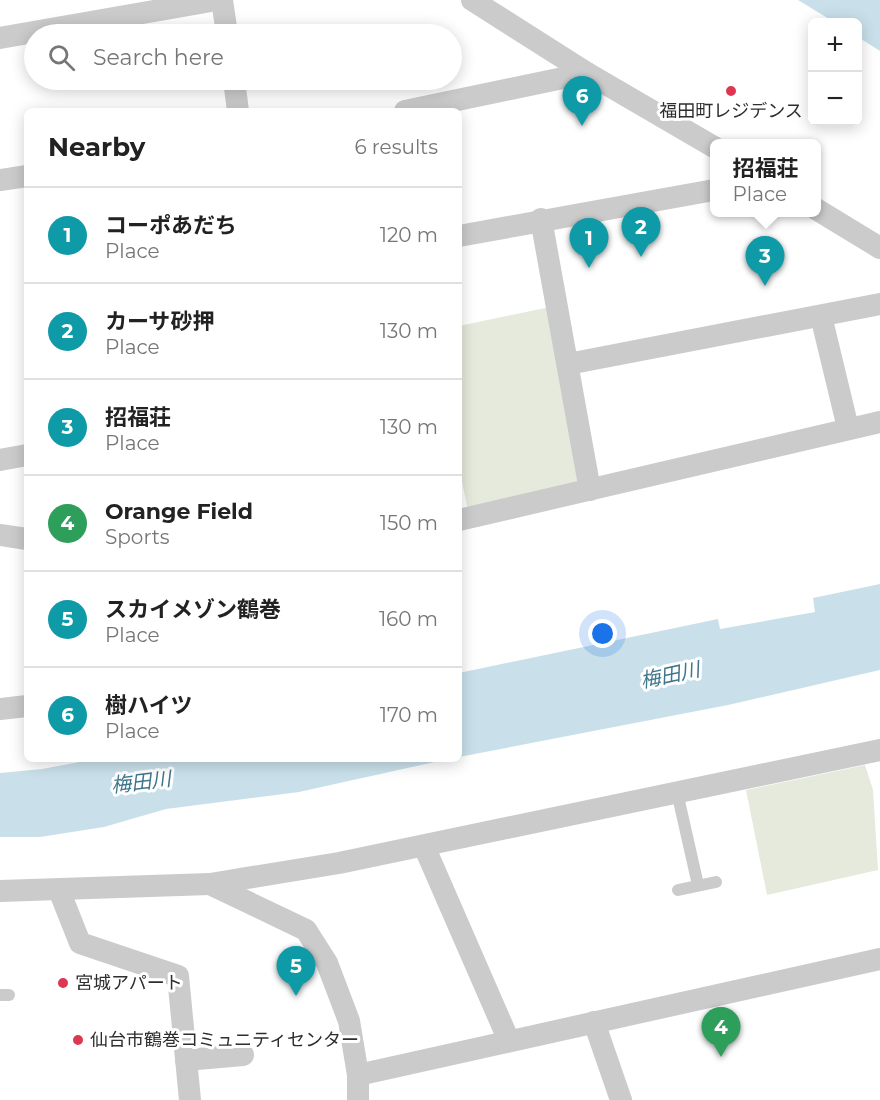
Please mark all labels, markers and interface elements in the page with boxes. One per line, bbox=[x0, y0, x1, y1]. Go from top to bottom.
map controls bbox=[808, 18, 862, 126]
button: + bbox=[808, 18, 862, 72]
search box bbox=[24, 24, 462, 90]
icon: search bbox=[45, 41, 78, 74]
text: Search here bbox=[93, 44, 224, 71]
button: − bbox=[808, 72, 862, 126]
pin: 6 bbox=[562, 76, 602, 126]
marker: 福田町レジデンス bbox=[724, 84, 738, 98]
place label: 福田町レジデンス bbox=[659, 100, 803, 122]
text: Nearby bbox=[48, 131, 145, 163]
text: 6 results bbox=[354, 135, 438, 159]
popup bbox=[710, 139, 821, 217]
text: 招福荘 bbox=[732, 155, 799, 182]
text: Place bbox=[732, 182, 787, 206]
pin: 2 bbox=[622, 208, 660, 257]
text: コーポあだち bbox=[105, 212, 237, 239]
pin: 1 bbox=[570, 218, 608, 268]
text: 1 bbox=[64, 223, 71, 247]
text: 120 m bbox=[380, 223, 438, 247]
pin: 3 bbox=[746, 236, 784, 286]
text: Place bbox=[105, 239, 160, 263]
text: カーサ砂押 bbox=[105, 308, 215, 335]
text: 2 bbox=[62, 319, 73, 343]
text: 130 m bbox=[380, 319, 438, 343]
text: Place bbox=[105, 335, 160, 359]
text: 招福荘 bbox=[105, 404, 171, 431]
text: 3 bbox=[62, 415, 73, 439]
text: 130 m bbox=[380, 415, 438, 439]
text: Place bbox=[105, 431, 160, 455]
text: Orange Field bbox=[105, 498, 253, 525]
text: 4 bbox=[61, 511, 74, 535]
text: 150 m bbox=[380, 511, 438, 535]
text: Sports bbox=[105, 525, 170, 549]
text: スカイメゾン鶴巻 bbox=[105, 596, 281, 623]
text: 5 bbox=[62, 607, 73, 631]
text: 160 m bbox=[379, 607, 438, 631]
your location bbox=[588, 619, 617, 648]
text: Place bbox=[105, 623, 160, 647]
water label: 梅田川 bbox=[638, 657, 704, 693]
text: 樹ハイツ bbox=[105, 692, 193, 719]
text: 6 bbox=[61, 703, 74, 727]
text: 170 m bbox=[380, 703, 438, 727]
text: Place bbox=[105, 719, 160, 743]
water label: 梅田川 bbox=[110, 766, 174, 798]
pin: 5 bbox=[276, 946, 316, 996]
place label: 宮城アパート bbox=[75, 972, 183, 994]
marker: 宮城アパート bbox=[56, 976, 70, 990]
pin: 4 bbox=[702, 1008, 740, 1057]
place label: 仙台市鶴巻コミュニティセンター bbox=[90, 1029, 359, 1051]
marker: 仙台市鶴巻コミュニティセンター bbox=[71, 1033, 85, 1047]

